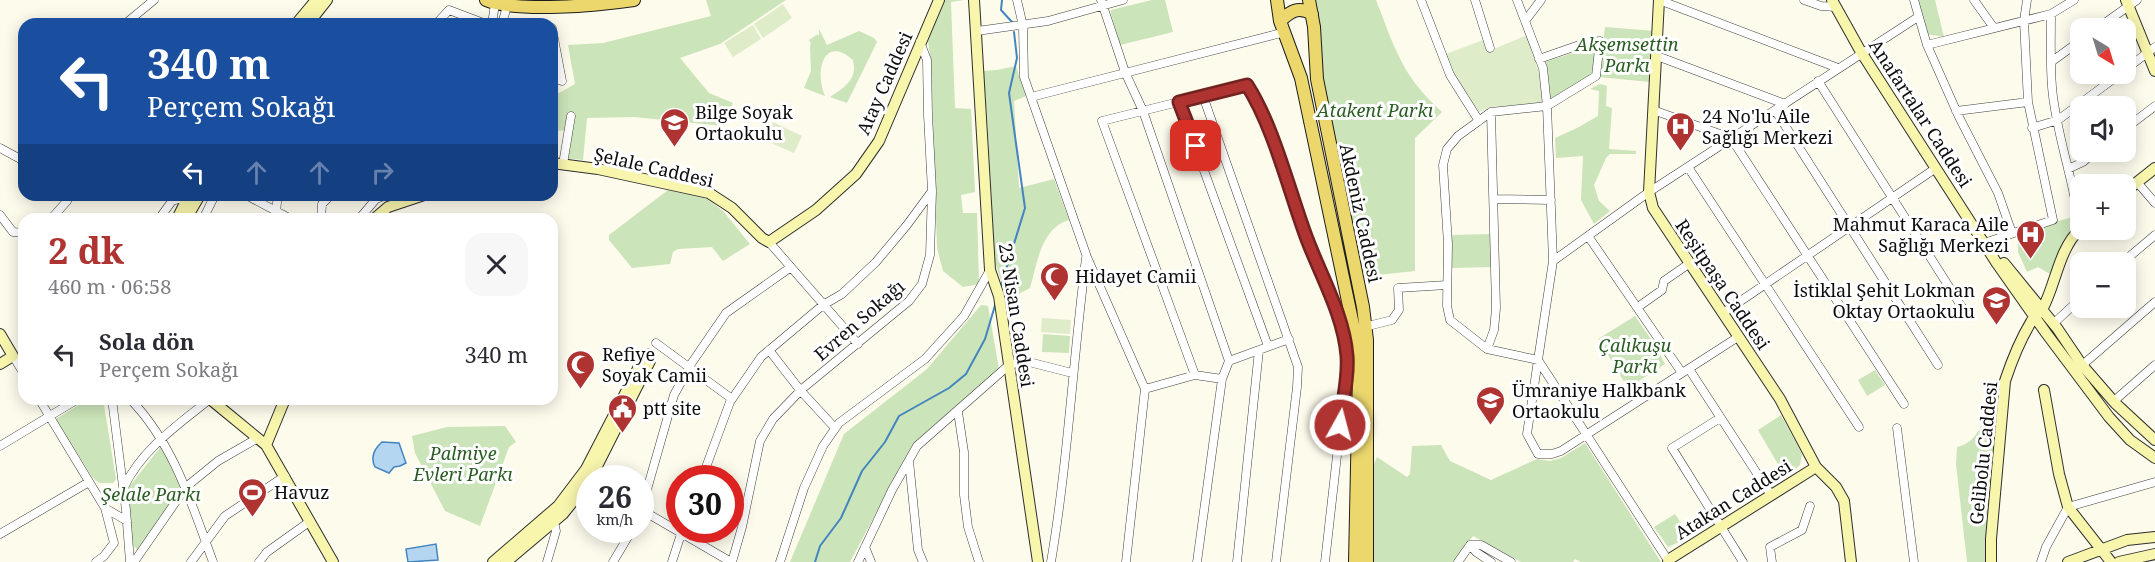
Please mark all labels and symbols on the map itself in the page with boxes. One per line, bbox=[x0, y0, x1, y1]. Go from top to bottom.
north arrow bbox=[2070, 18, 2136, 84]
street label: Atay Caddesi bbox=[851, 27, 918, 138]
park label: Akşemsettin Parkı bbox=[1573, 32, 1679, 77]
street label: Anafartalar Caddesi bbox=[1864, 34, 1978, 192]
park label: Atakent Parkı bbox=[1315, 98, 1434, 122]
place label: Bilge Soyak Ortaokulu bbox=[695, 100, 793, 145]
place label: 24 No'lu Aile Sağlığı Merkezi bbox=[1702, 104, 1833, 149]
school or university icon: Bilge Soyak Ortaokulu bbox=[658, 106, 690, 148]
hospital icon: 24 No'lu Aile Sağlığı Merkezi bbox=[1665, 110, 1697, 152]
pin bbox=[1170, 120, 1221, 171]
street label: Akdeniz Caddesi bbox=[1335, 141, 1388, 285]
street label: Şelale Caddesi bbox=[592, 142, 716, 192]
place label: Mahmut Karaca Aile Sağlığı Merkezi bbox=[1833, 212, 2009, 257]
street label: Reşitpaşa Caddesi bbox=[1670, 214, 1776, 354]
hospital icon: Mahmut Karaca Aile Sağlığı Merkezi bbox=[2014, 218, 2046, 260]
street label: 23 Nisan Caddesi bbox=[994, 241, 1040, 389]
mosque icon: Hidayet Camii bbox=[1038, 260, 1070, 302]
place label: Hidayet Camii bbox=[1075, 264, 1197, 288]
street label: Evren Sokağı bbox=[809, 274, 909, 366]
place label: İstiklal Şehit Lokman Oktay Ortaokulu bbox=[1793, 278, 1976, 323]
school or university icon: İstiklal Şehit Lokman Oktay Ortaokulu bbox=[1980, 284, 2012, 326]
park label: Çalıkuşu Parkı bbox=[1599, 333, 1672, 378]
place label: Refiye Soyak Camii bbox=[602, 342, 707, 387]
mosque icon: Refiye Soyak Camii bbox=[565, 348, 597, 390]
place label: Ümraniye Halkbank Ortaokulu bbox=[1512, 378, 1686, 423]
street label: Gelibolu Caddesi bbox=[1964, 380, 2002, 526]
school or university icon: Ümraniye Halkbank Ortaokulu bbox=[1475, 384, 1507, 426]
public building icon: ptt site bbox=[606, 392, 638, 434]
position arrow bbox=[1308, 393, 1372, 457]
place label: ptt site bbox=[643, 396, 701, 420]
park label: Palmiye Evleri Parkı bbox=[412, 441, 513, 486]
street label: Atakan Caddesi bbox=[1670, 453, 1796, 544]
speed limit sign: 30 bbox=[666, 465, 744, 543]
sports icon: Havuz bbox=[237, 476, 269, 518]
place label: Havuz bbox=[274, 480, 329, 504]
park label: Şelale Parkı bbox=[101, 482, 201, 506]

